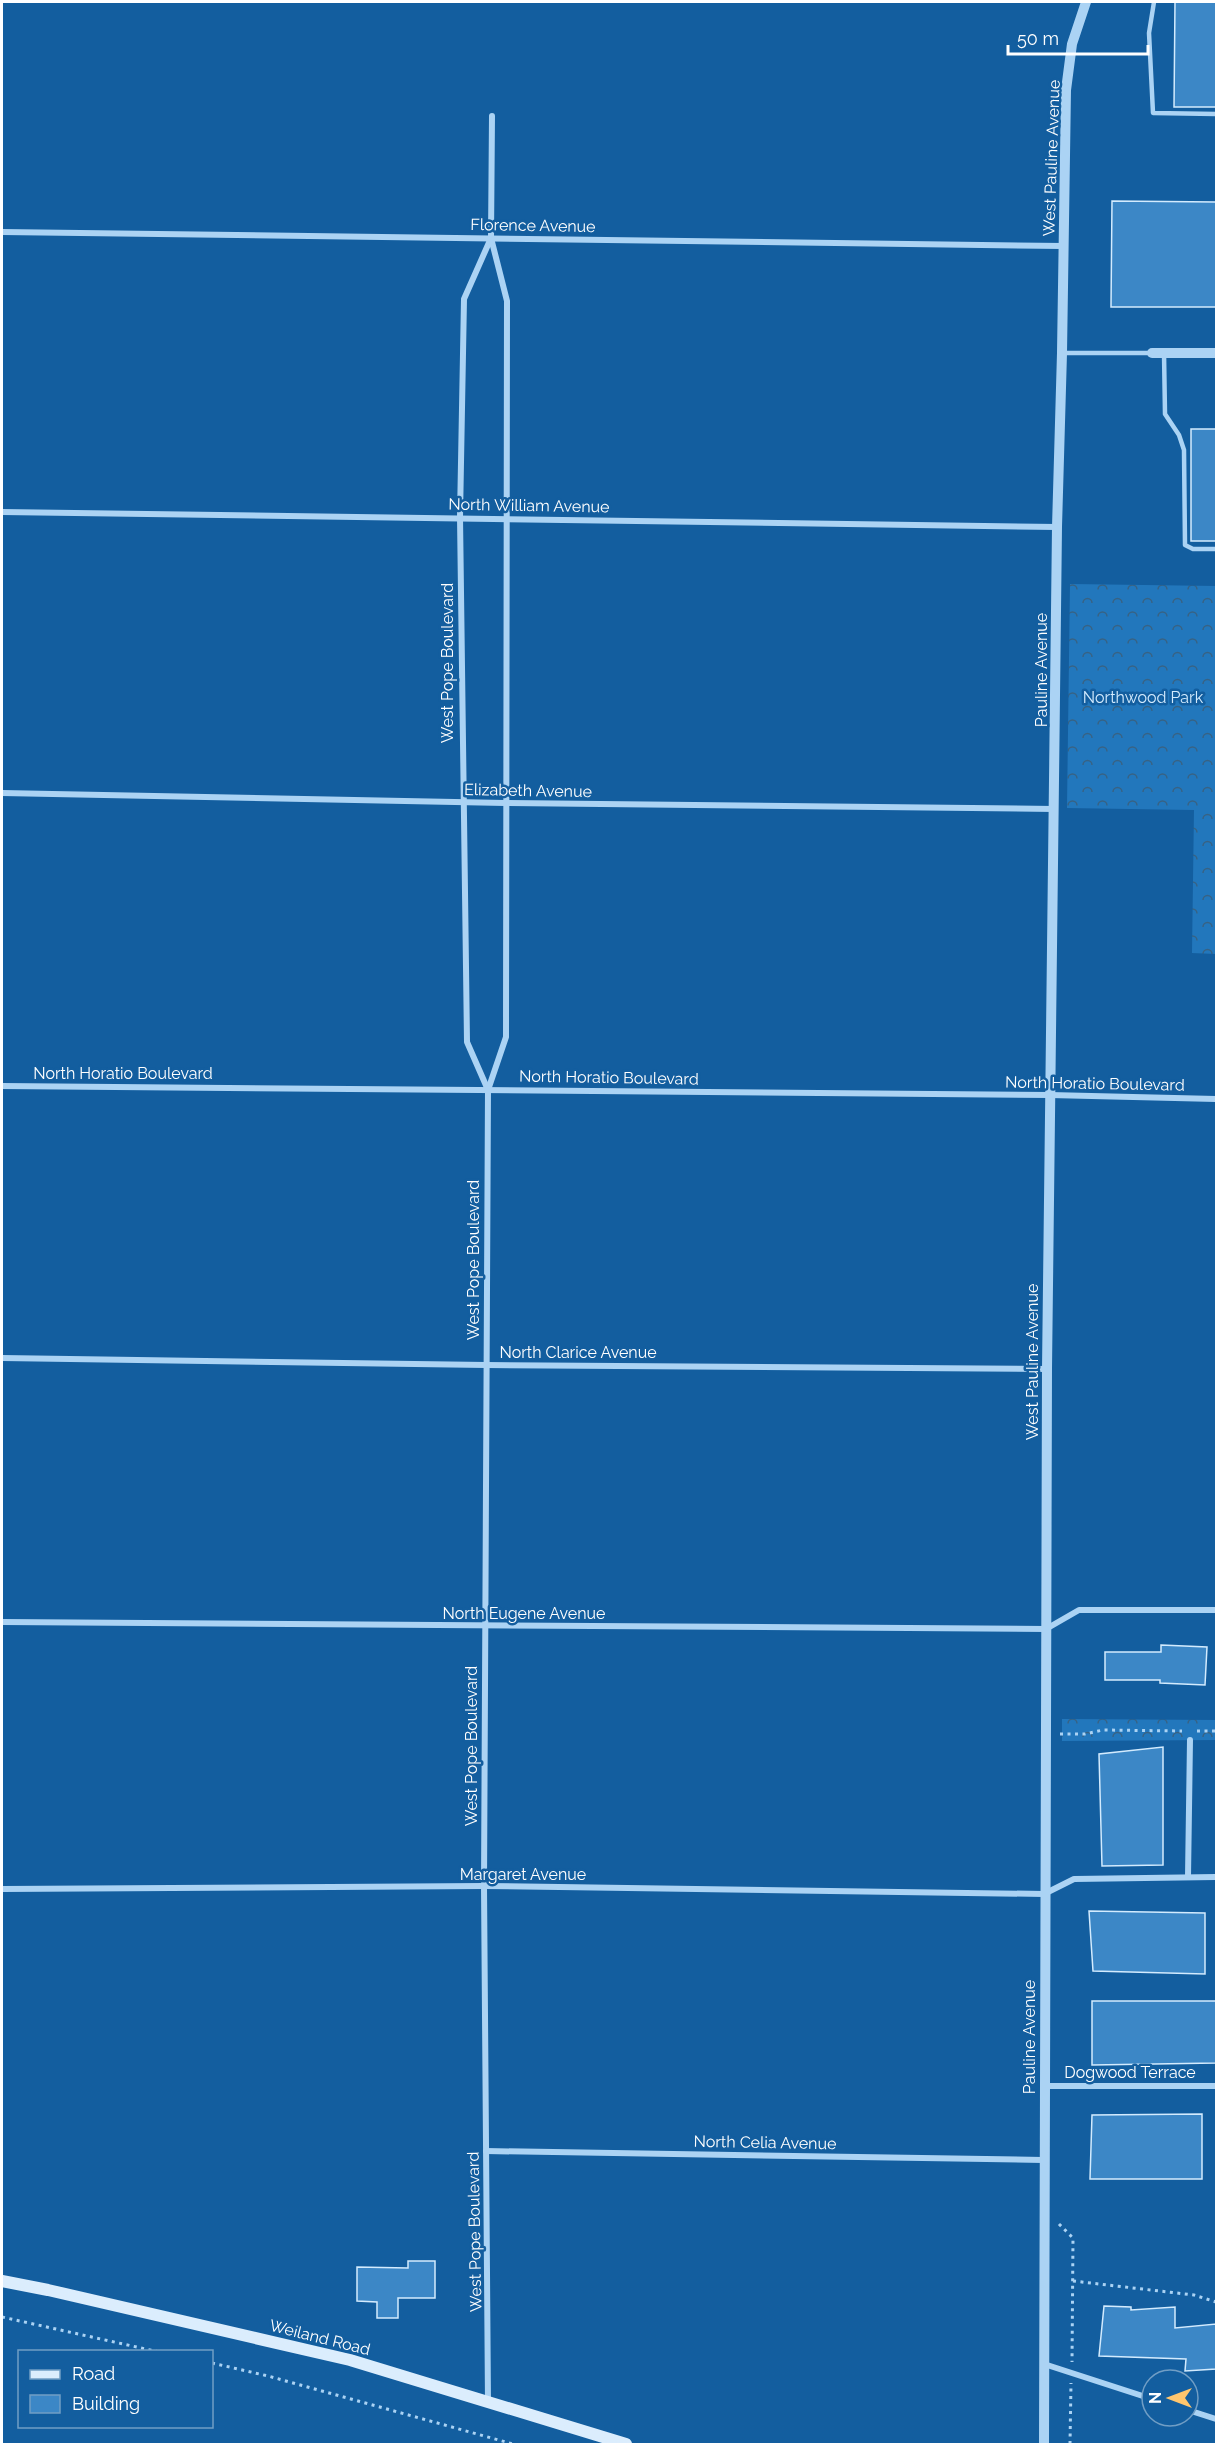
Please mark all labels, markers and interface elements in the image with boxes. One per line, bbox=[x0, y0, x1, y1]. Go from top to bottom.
scale bar bbox=[1008, 18, 1148, 56]
text: 50 m bbox=[1017, 28, 1059, 49]
street label: West Pauline Avenue bbox=[1039, 79, 1064, 237]
street label: Florence Avenue bbox=[470, 215, 596, 236]
street label: North William Avenue bbox=[448, 495, 610, 516]
street label: West Pope Boulevard bbox=[438, 583, 457, 743]
street label: Pauline Avenue bbox=[1032, 613, 1051, 727]
park label: Northwood Park bbox=[1083, 688, 1204, 707]
street label: Elizabeth Avenue bbox=[464, 780, 592, 801]
street label: North Horatio Boulevard bbox=[33, 1064, 213, 1083]
street label: North Horatio Boulevard bbox=[519, 1066, 699, 1089]
street label: North Horatio Boulevard bbox=[1005, 1072, 1185, 1095]
street label: West Pope Boulevard bbox=[464, 1180, 483, 1340]
street label: West Pauline Avenue bbox=[1023, 1284, 1042, 1440]
street label: North Clarice Avenue bbox=[499, 1343, 657, 1362]
street label: North Eugene Avenue bbox=[443, 1604, 605, 1623]
street label: West Pope Boulevard bbox=[462, 1666, 481, 1826]
street label: Margaret Avenue bbox=[460, 1865, 586, 1884]
street label: Pauline Avenue bbox=[1020, 1980, 1039, 2094]
street label: Dogwood Terrace bbox=[1064, 2063, 1196, 2082]
street label: North Celia Avenue bbox=[693, 2132, 837, 2153]
street label: West Pope Boulevard bbox=[464, 2152, 485, 2312]
street label: Weiland Road bbox=[267, 2316, 372, 2359]
legend bbox=[18, 2350, 213, 2428]
text: Road bbox=[72, 2363, 115, 2384]
north arrow bbox=[1140, 2368, 1200, 2428]
text: N bbox=[1146, 2392, 1165, 2404]
text: Building bbox=[72, 2393, 140, 2414]

